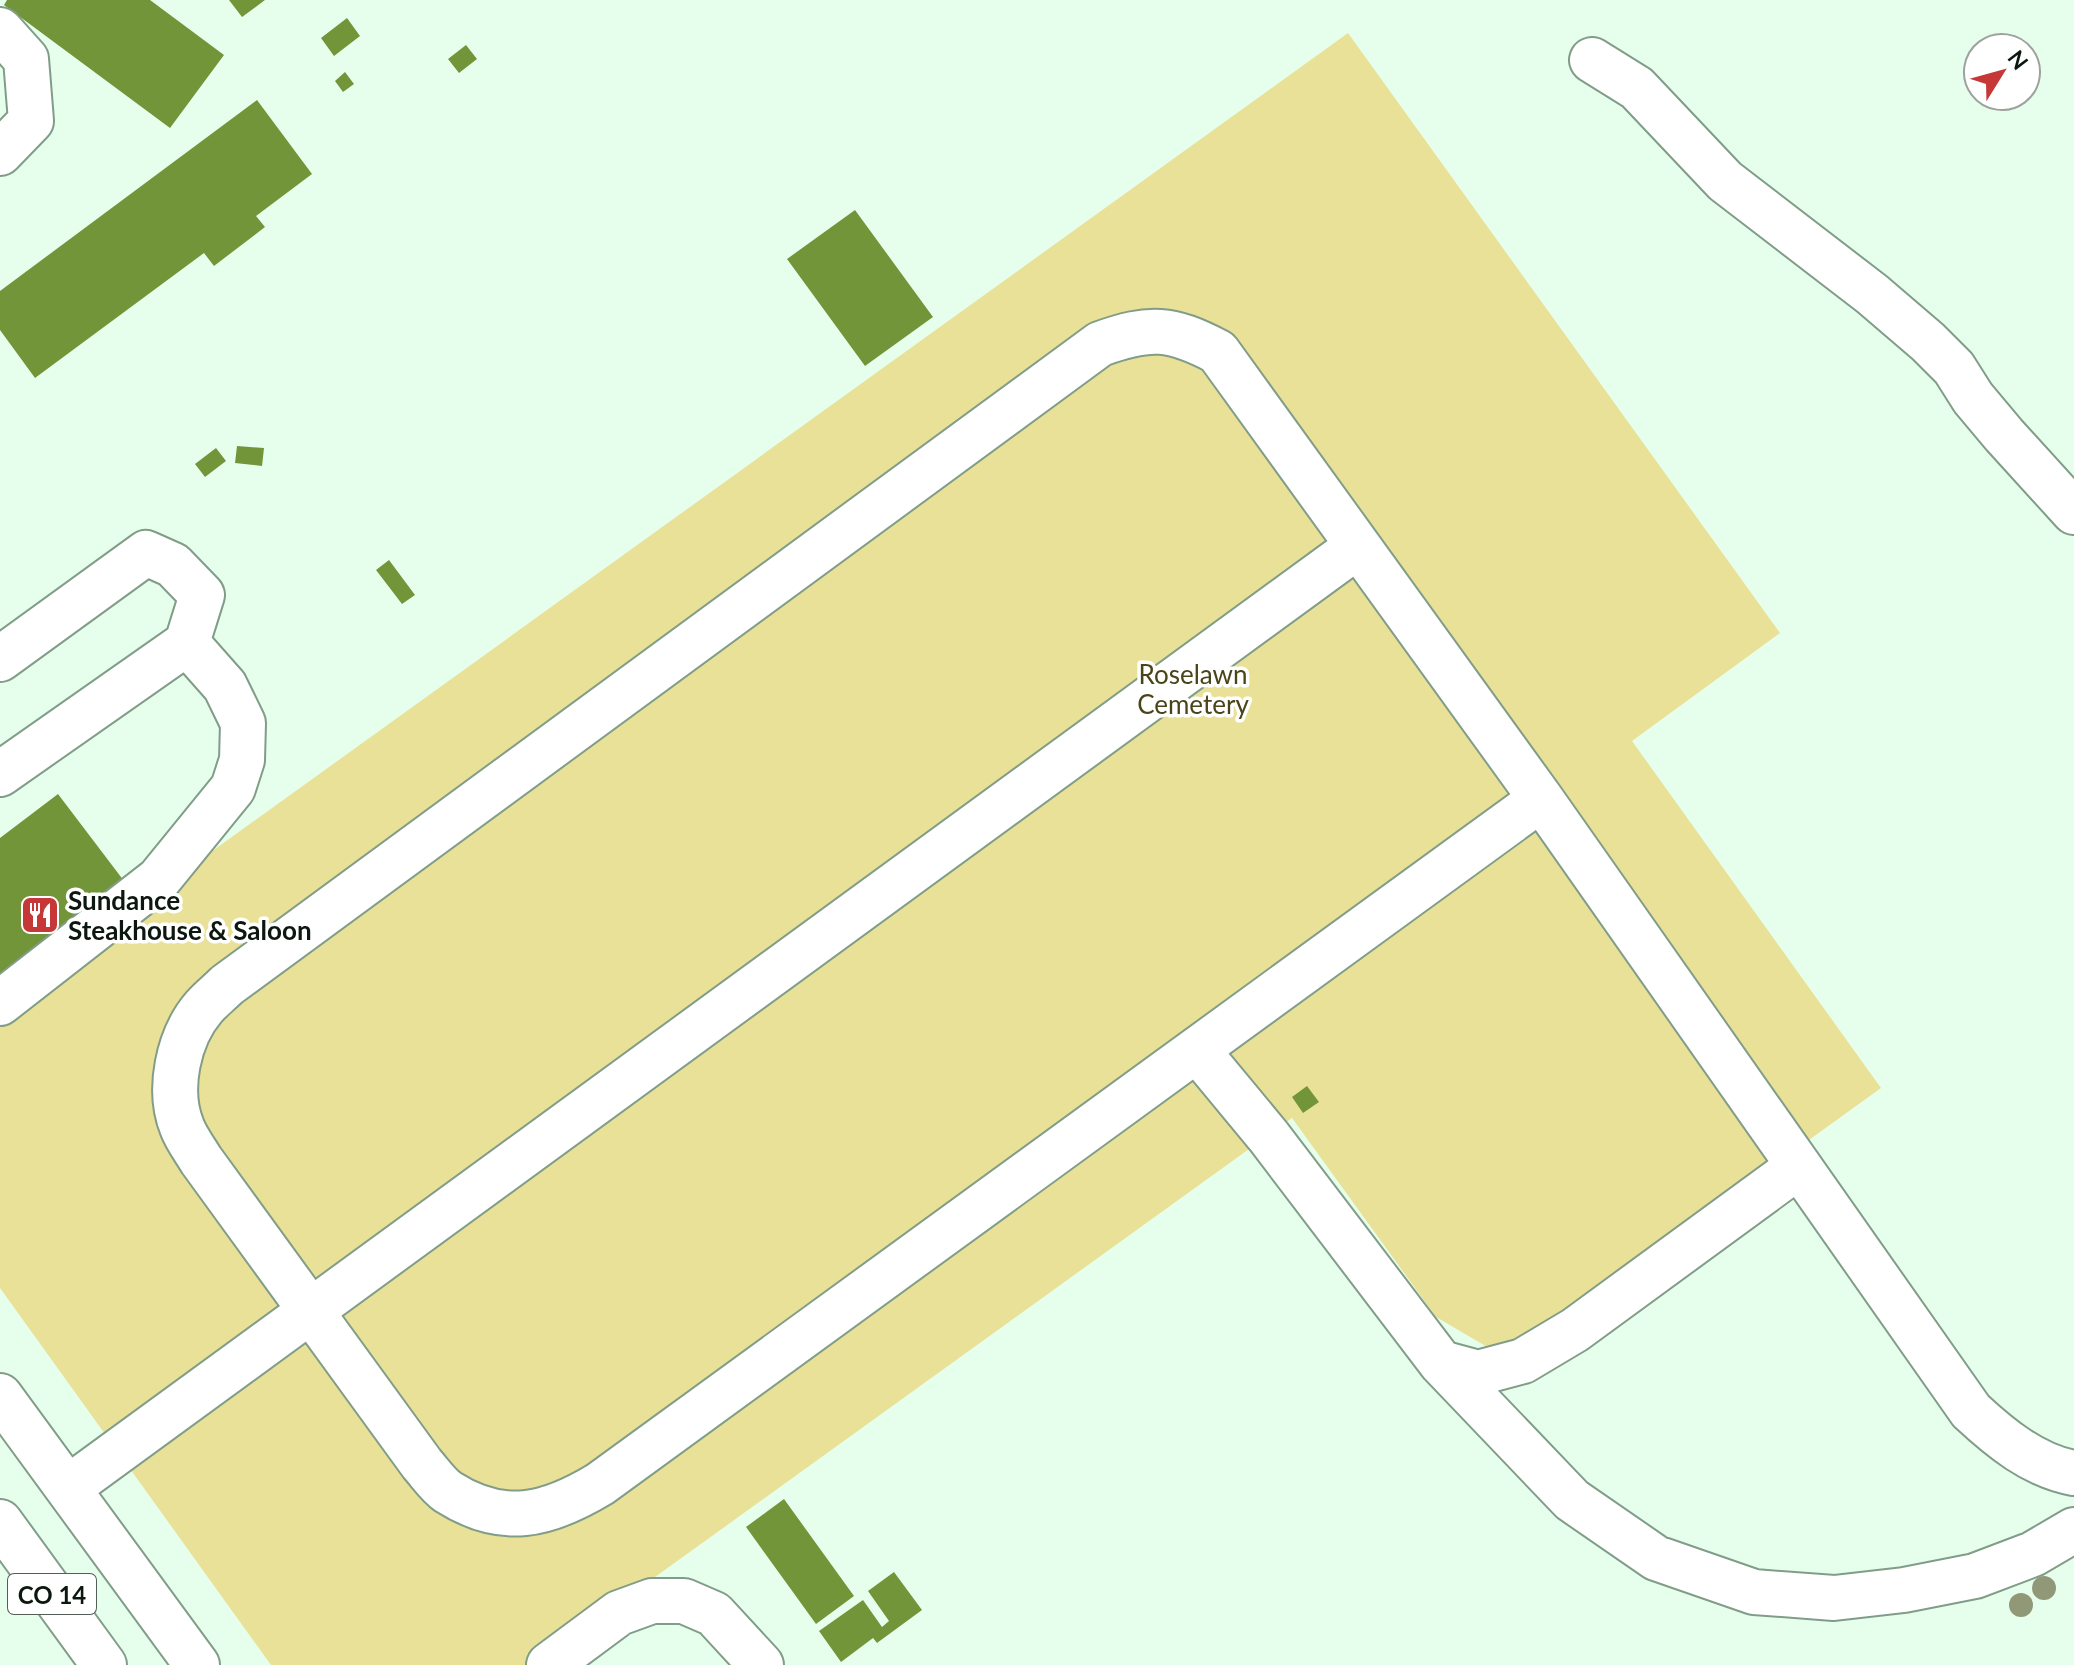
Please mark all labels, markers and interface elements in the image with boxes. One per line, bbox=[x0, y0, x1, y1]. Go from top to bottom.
north arrow bbox=[1962, 32, 2042, 112]
text: N bbox=[2002, 45, 2034, 75]
park label: Roselawn Cemetery bbox=[1137, 658, 1249, 720]
place label: Sundance Steakhouse & Saloon bbox=[68, 884, 312, 946]
restaurant icon: Sundance Steakhouse & Saloon bbox=[19, 894, 61, 936]
road number: CO 14 bbox=[8, 1574, 96, 1614]

